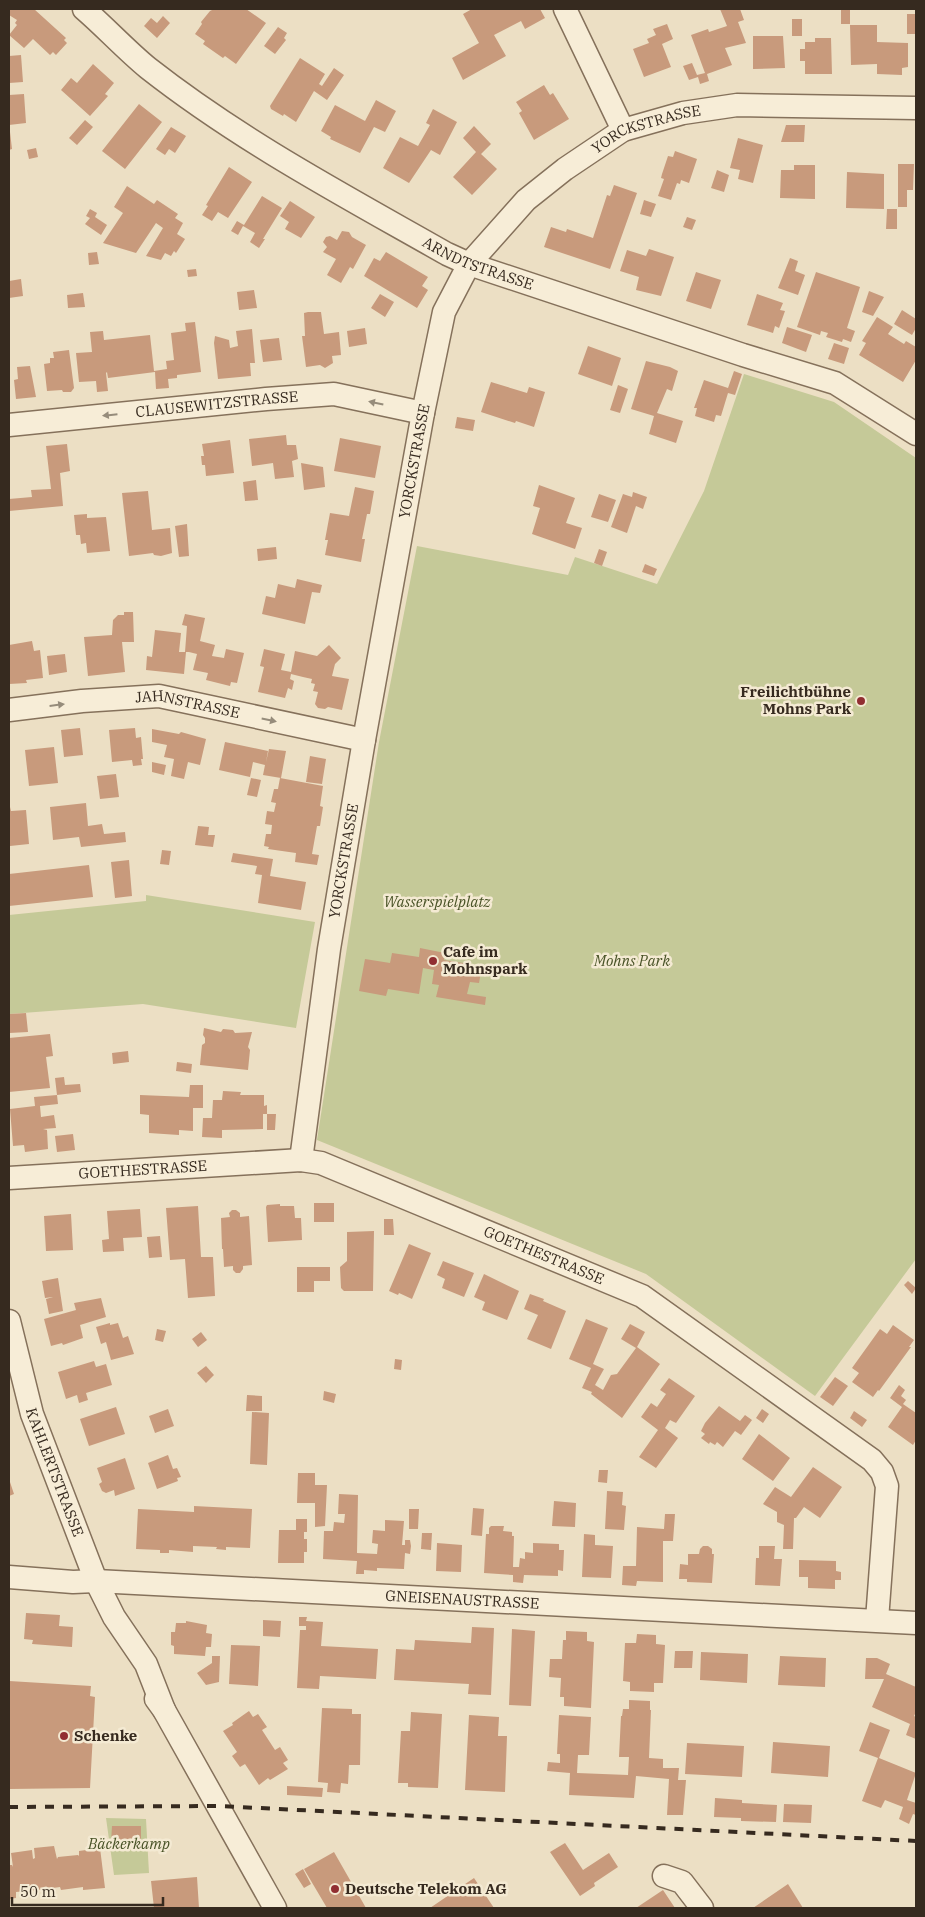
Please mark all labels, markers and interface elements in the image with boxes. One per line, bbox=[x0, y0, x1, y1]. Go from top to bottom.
street label: YORCKSTRASSE bbox=[588, 100, 702, 157]
street label: ARNDTSTRASSE bbox=[419, 232, 536, 294]
street label: CLAUSEWITZSTRASSE bbox=[135, 387, 299, 421]
one-way arrow bbox=[367, 398, 383, 406]
street label: YORCKSTRASSE bbox=[394, 402, 434, 520]
one-way arrow bbox=[102, 411, 118, 419]
place label: Freilichtbühne Mohns Park bbox=[740, 682, 852, 718]
street label: JAHNSTRASSE bbox=[134, 686, 242, 722]
marker: Freilichtbühne Mohns Park bbox=[855, 695, 867, 707]
one-way arrow bbox=[49, 700, 65, 708]
one-way arrow bbox=[262, 716, 278, 724]
street label: YORCKSTRASSE bbox=[324, 802, 362, 920]
park label: Wasserspielplatz bbox=[384, 892, 490, 911]
place label: Cafe im Mohnspark bbox=[443, 942, 528, 978]
park label: Mohns Park bbox=[593, 951, 670, 970]
marker: Cafe im Mohnspark bbox=[427, 955, 439, 967]
street label: GOETHESTRASSE bbox=[78, 1156, 208, 1183]
street label: GOETHESTRASSE bbox=[481, 1221, 607, 1288]
street label: KAHLERTSTRASSE bbox=[22, 1406, 88, 1539]
street label: GNEISENAUSTRASSE bbox=[385, 1586, 540, 1613]
place label: Schenke bbox=[74, 1726, 137, 1745]
marker: Schenke bbox=[58, 1730, 70, 1742]
park label: Bäckerkamp bbox=[87, 1834, 170, 1853]
scale bar bbox=[12, 1874, 164, 1906]
place label: Deutsche Telekom AG bbox=[345, 1879, 507, 1898]
text: 50 m bbox=[20, 1882, 56, 1901]
marker: Deutsche Telekom AG bbox=[329, 1883, 341, 1895]

